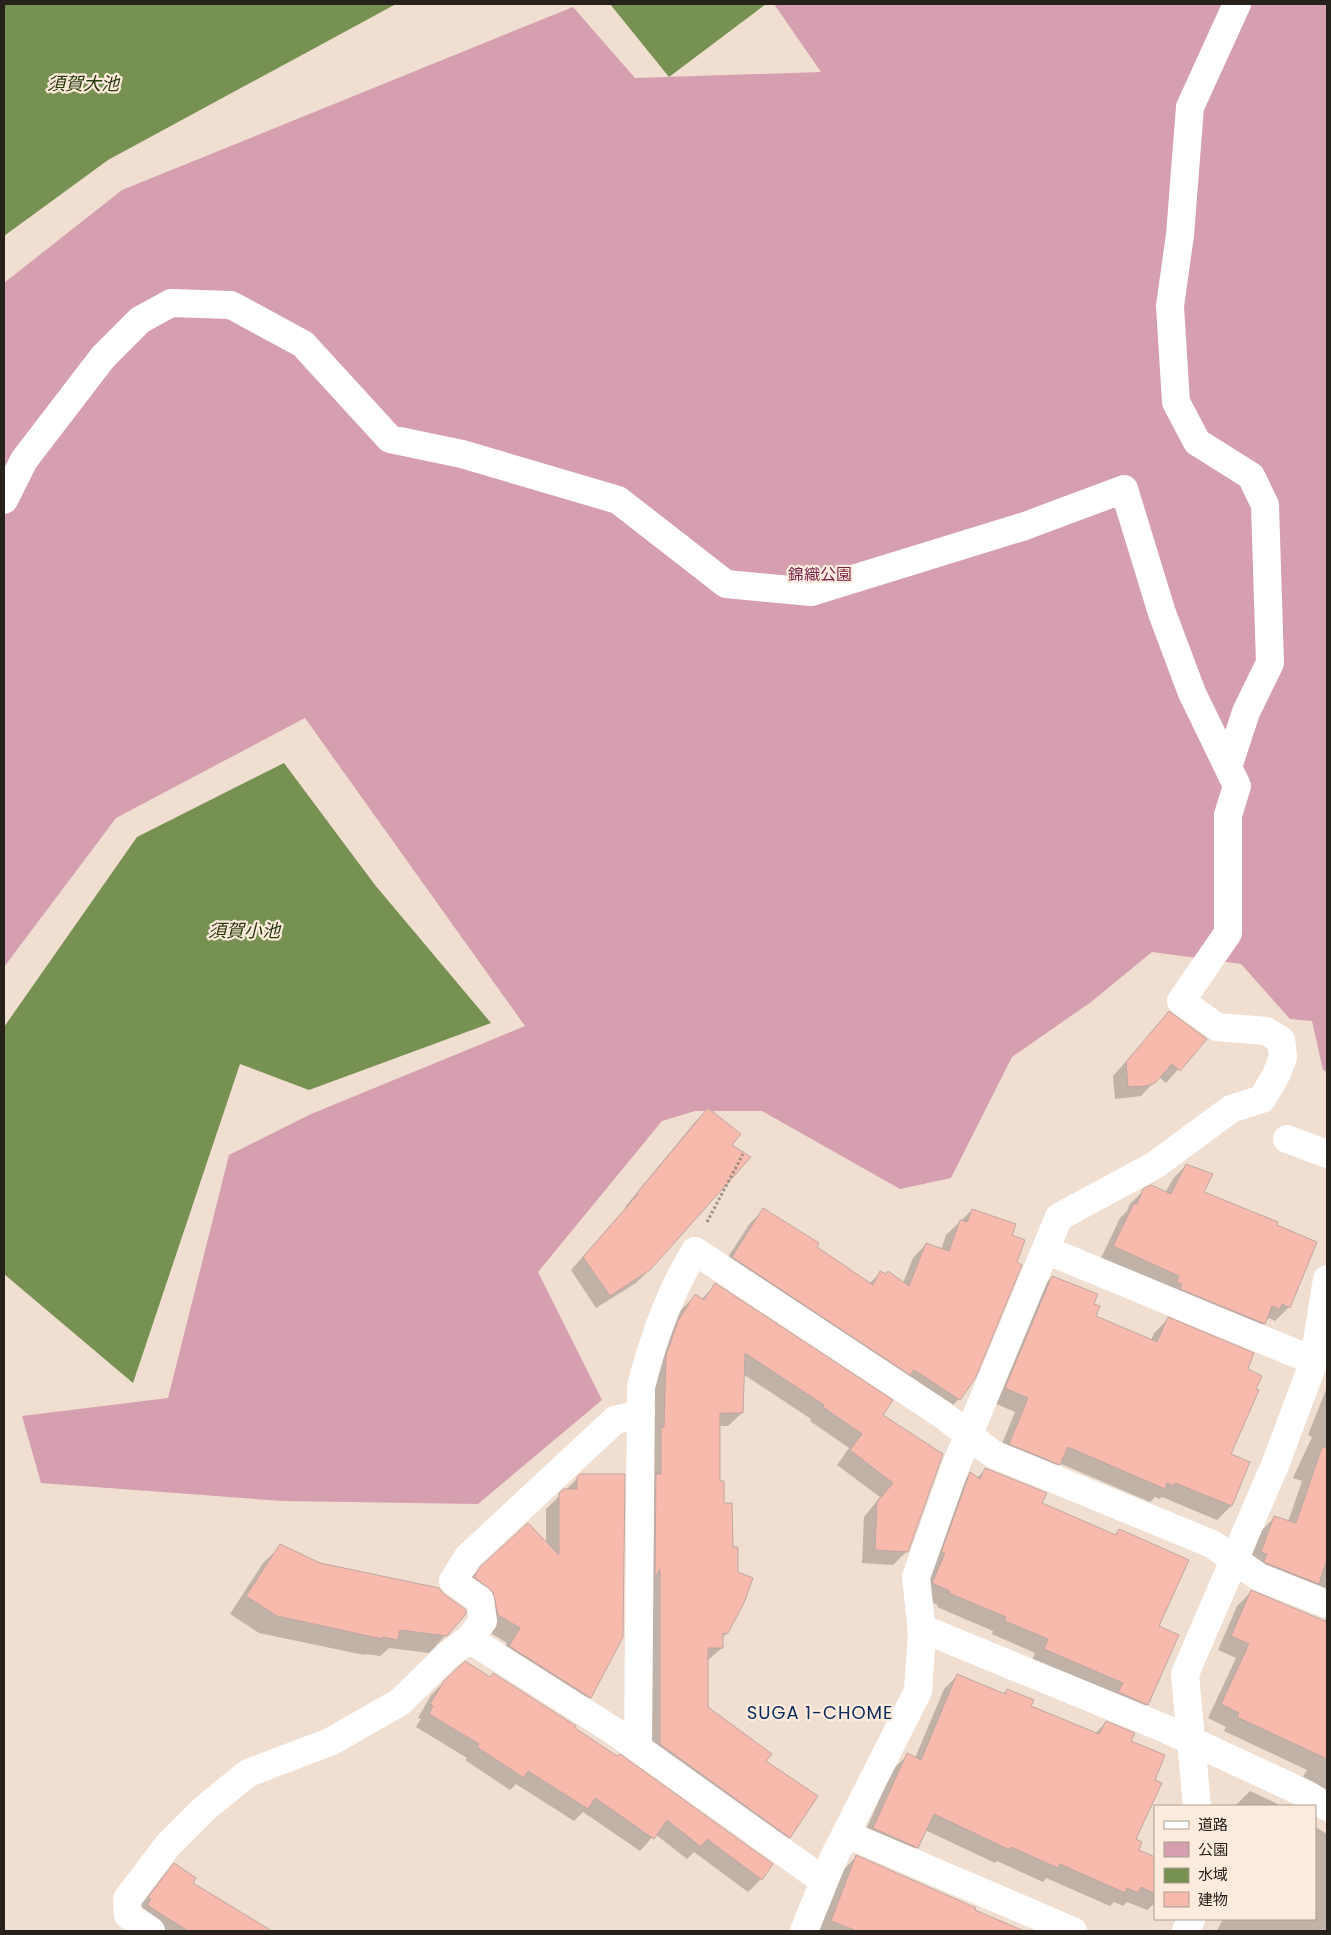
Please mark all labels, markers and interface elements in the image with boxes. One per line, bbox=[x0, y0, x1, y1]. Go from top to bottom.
water label: 須賀大池 bbox=[47, 71, 121, 96]
park label: 錦織公園 bbox=[788, 563, 852, 586]
water label: 須賀小池 bbox=[208, 918, 282, 943]
district label: SUGA 1-CHOME bbox=[747, 1700, 893, 1725]
legend bbox=[1154, 1805, 1316, 1920]
text: 道路 bbox=[1198, 1814, 1228, 1835]
text: 公園 bbox=[1198, 1839, 1228, 1860]
text: 水域 bbox=[1198, 1864, 1228, 1885]
text: 建物 bbox=[1198, 1889, 1228, 1910]

